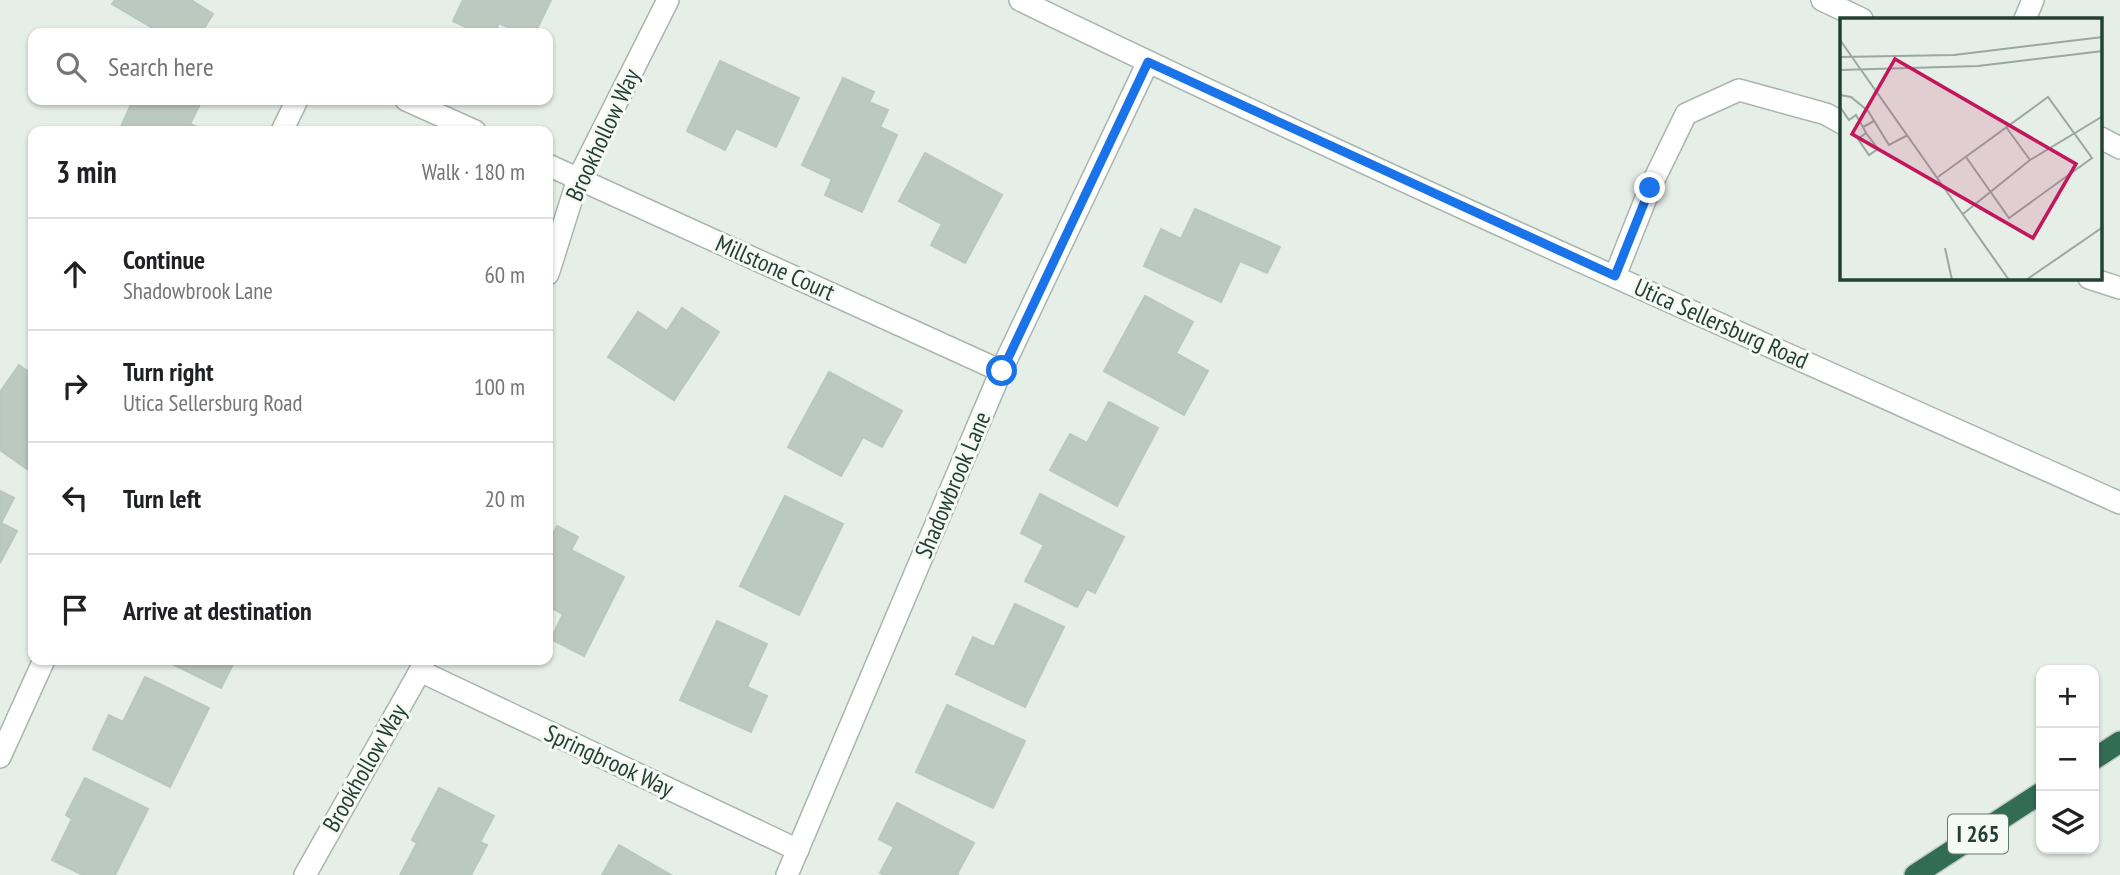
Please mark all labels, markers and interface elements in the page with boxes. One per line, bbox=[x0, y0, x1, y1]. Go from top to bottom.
inset map bbox=[1840, 18, 2102, 280]
search box bbox=[28, 28, 553, 105]
icon: search bbox=[52, 48, 90, 86]
text: Search here bbox=[108, 50, 214, 83]
street label: Brookhollow Way bbox=[558, 64, 647, 206]
text: 3 min bbox=[56, 152, 117, 191]
text: Walk · 180 m bbox=[422, 157, 525, 186]
route end bbox=[1634, 172, 1665, 203]
street label: Millstone Court bbox=[711, 228, 840, 308]
text: Continue bbox=[123, 243, 205, 276]
icon: ahead bbox=[56, 255, 94, 293]
text: 60 m bbox=[484, 260, 525, 289]
street label: Utica Sellersburg Road bbox=[1629, 271, 1813, 376]
text: Shadowbrook Lane bbox=[123, 276, 273, 305]
text: Turn right bbox=[123, 355, 214, 388]
route start bbox=[986, 355, 1017, 386]
icon: right bbox=[56, 367, 94, 405]
text: 100 m bbox=[474, 372, 525, 401]
text: Utica Sellersburg Road bbox=[123, 388, 303, 417]
street label: Shadowbrook Lane bbox=[908, 407, 997, 563]
icon: left bbox=[56, 479, 94, 517]
text: Turn left bbox=[123, 482, 201, 515]
text: 20 m bbox=[484, 484, 525, 513]
icon: arrive bbox=[56, 591, 94, 629]
text: Arrive at destination bbox=[123, 594, 312, 627]
map controls bbox=[2036, 665, 2099, 854]
button: + bbox=[2036, 665, 2099, 728]
street label: Brookhollow Way bbox=[316, 698, 414, 837]
street label: Springbrook Way bbox=[540, 717, 679, 804]
button: − bbox=[2036, 728, 2099, 791]
button: layers bbox=[2036, 791, 2099, 854]
road number: I 265 bbox=[1948, 814, 2008, 854]

